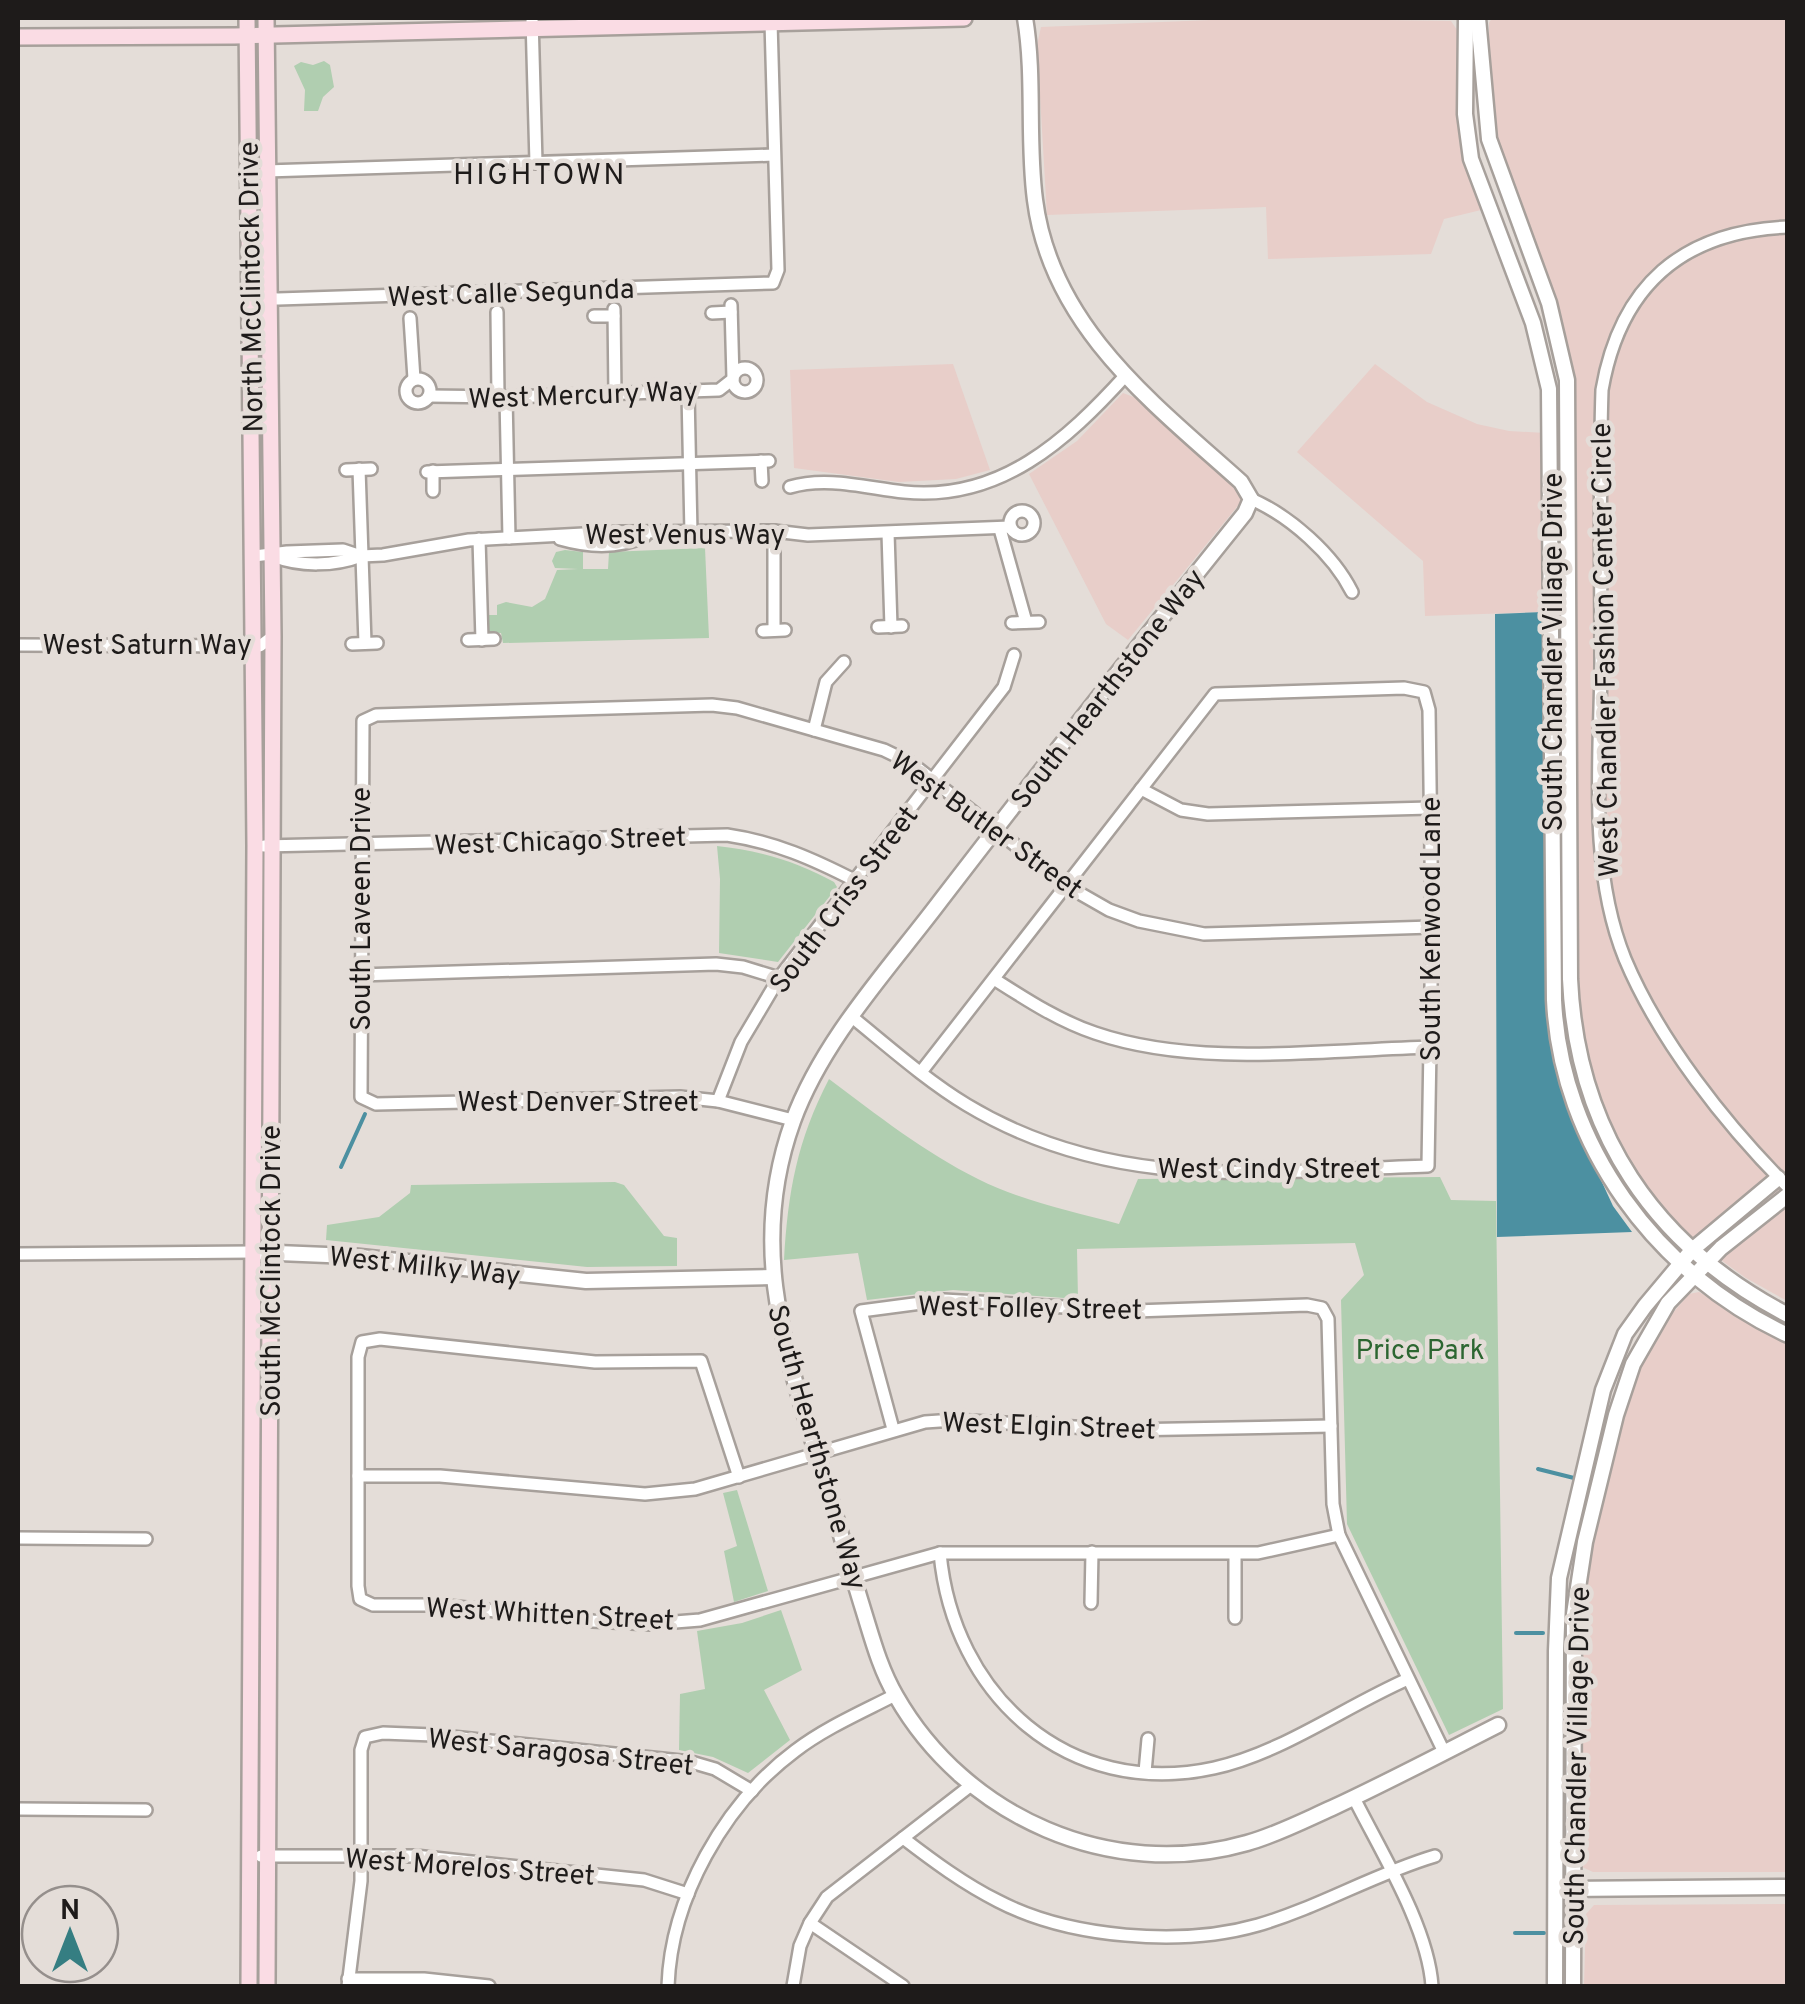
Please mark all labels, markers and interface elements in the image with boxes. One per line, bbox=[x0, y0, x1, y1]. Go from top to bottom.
street label: North McClintock Drive bbox=[232, 141, 274, 433]
district label: HIGHTOWN bbox=[453, 158, 627, 195]
street label: West Calle Segunda bbox=[387, 273, 635, 317]
street label: West Mercury Way bbox=[468, 375, 699, 419]
street label: West Chandler Fashion Center Circle bbox=[1585, 422, 1629, 878]
street label: South Chandler Village Drive bbox=[1537, 473, 1573, 831]
street label: West Venus Way bbox=[585, 519, 785, 555]
street label: South Hearthstone Way bbox=[1004, 563, 1214, 817]
street label: West Saturn Way bbox=[42, 629, 252, 665]
street label: West Butler Street bbox=[882, 745, 1089, 908]
street label: South Laveen Drive bbox=[345, 787, 381, 1031]
street label: South Kenwood Lane bbox=[1415, 797, 1451, 1061]
street label: South Criss Street bbox=[763, 800, 928, 1002]
street label: West Chicago Street bbox=[433, 821, 687, 865]
street label: West Denver Street bbox=[457, 1086, 699, 1122]
street label: South McClintock Drive bbox=[255, 1125, 291, 1417]
street label: West Cindy Street bbox=[1157, 1153, 1381, 1189]
street label: West Milky Way bbox=[327, 1240, 522, 1296]
street label: West Folley Street bbox=[917, 1290, 1143, 1330]
street label: South Hearthstone Way bbox=[757, 1301, 873, 1595]
park label: Price Park bbox=[1355, 1334, 1485, 1370]
street label: West Elgin Street bbox=[941, 1406, 1157, 1450]
street label: South Chandler Village Drive bbox=[1558, 1586, 1600, 1946]
street label: West Whitten Street bbox=[425, 1592, 675, 1640]
street label: West Saragosa Street bbox=[426, 1722, 695, 1786]
street label: West Morelos Street bbox=[344, 1842, 596, 1896]
north arrow bbox=[20, 1884, 120, 1984]
text: N bbox=[60, 1894, 80, 1930]

